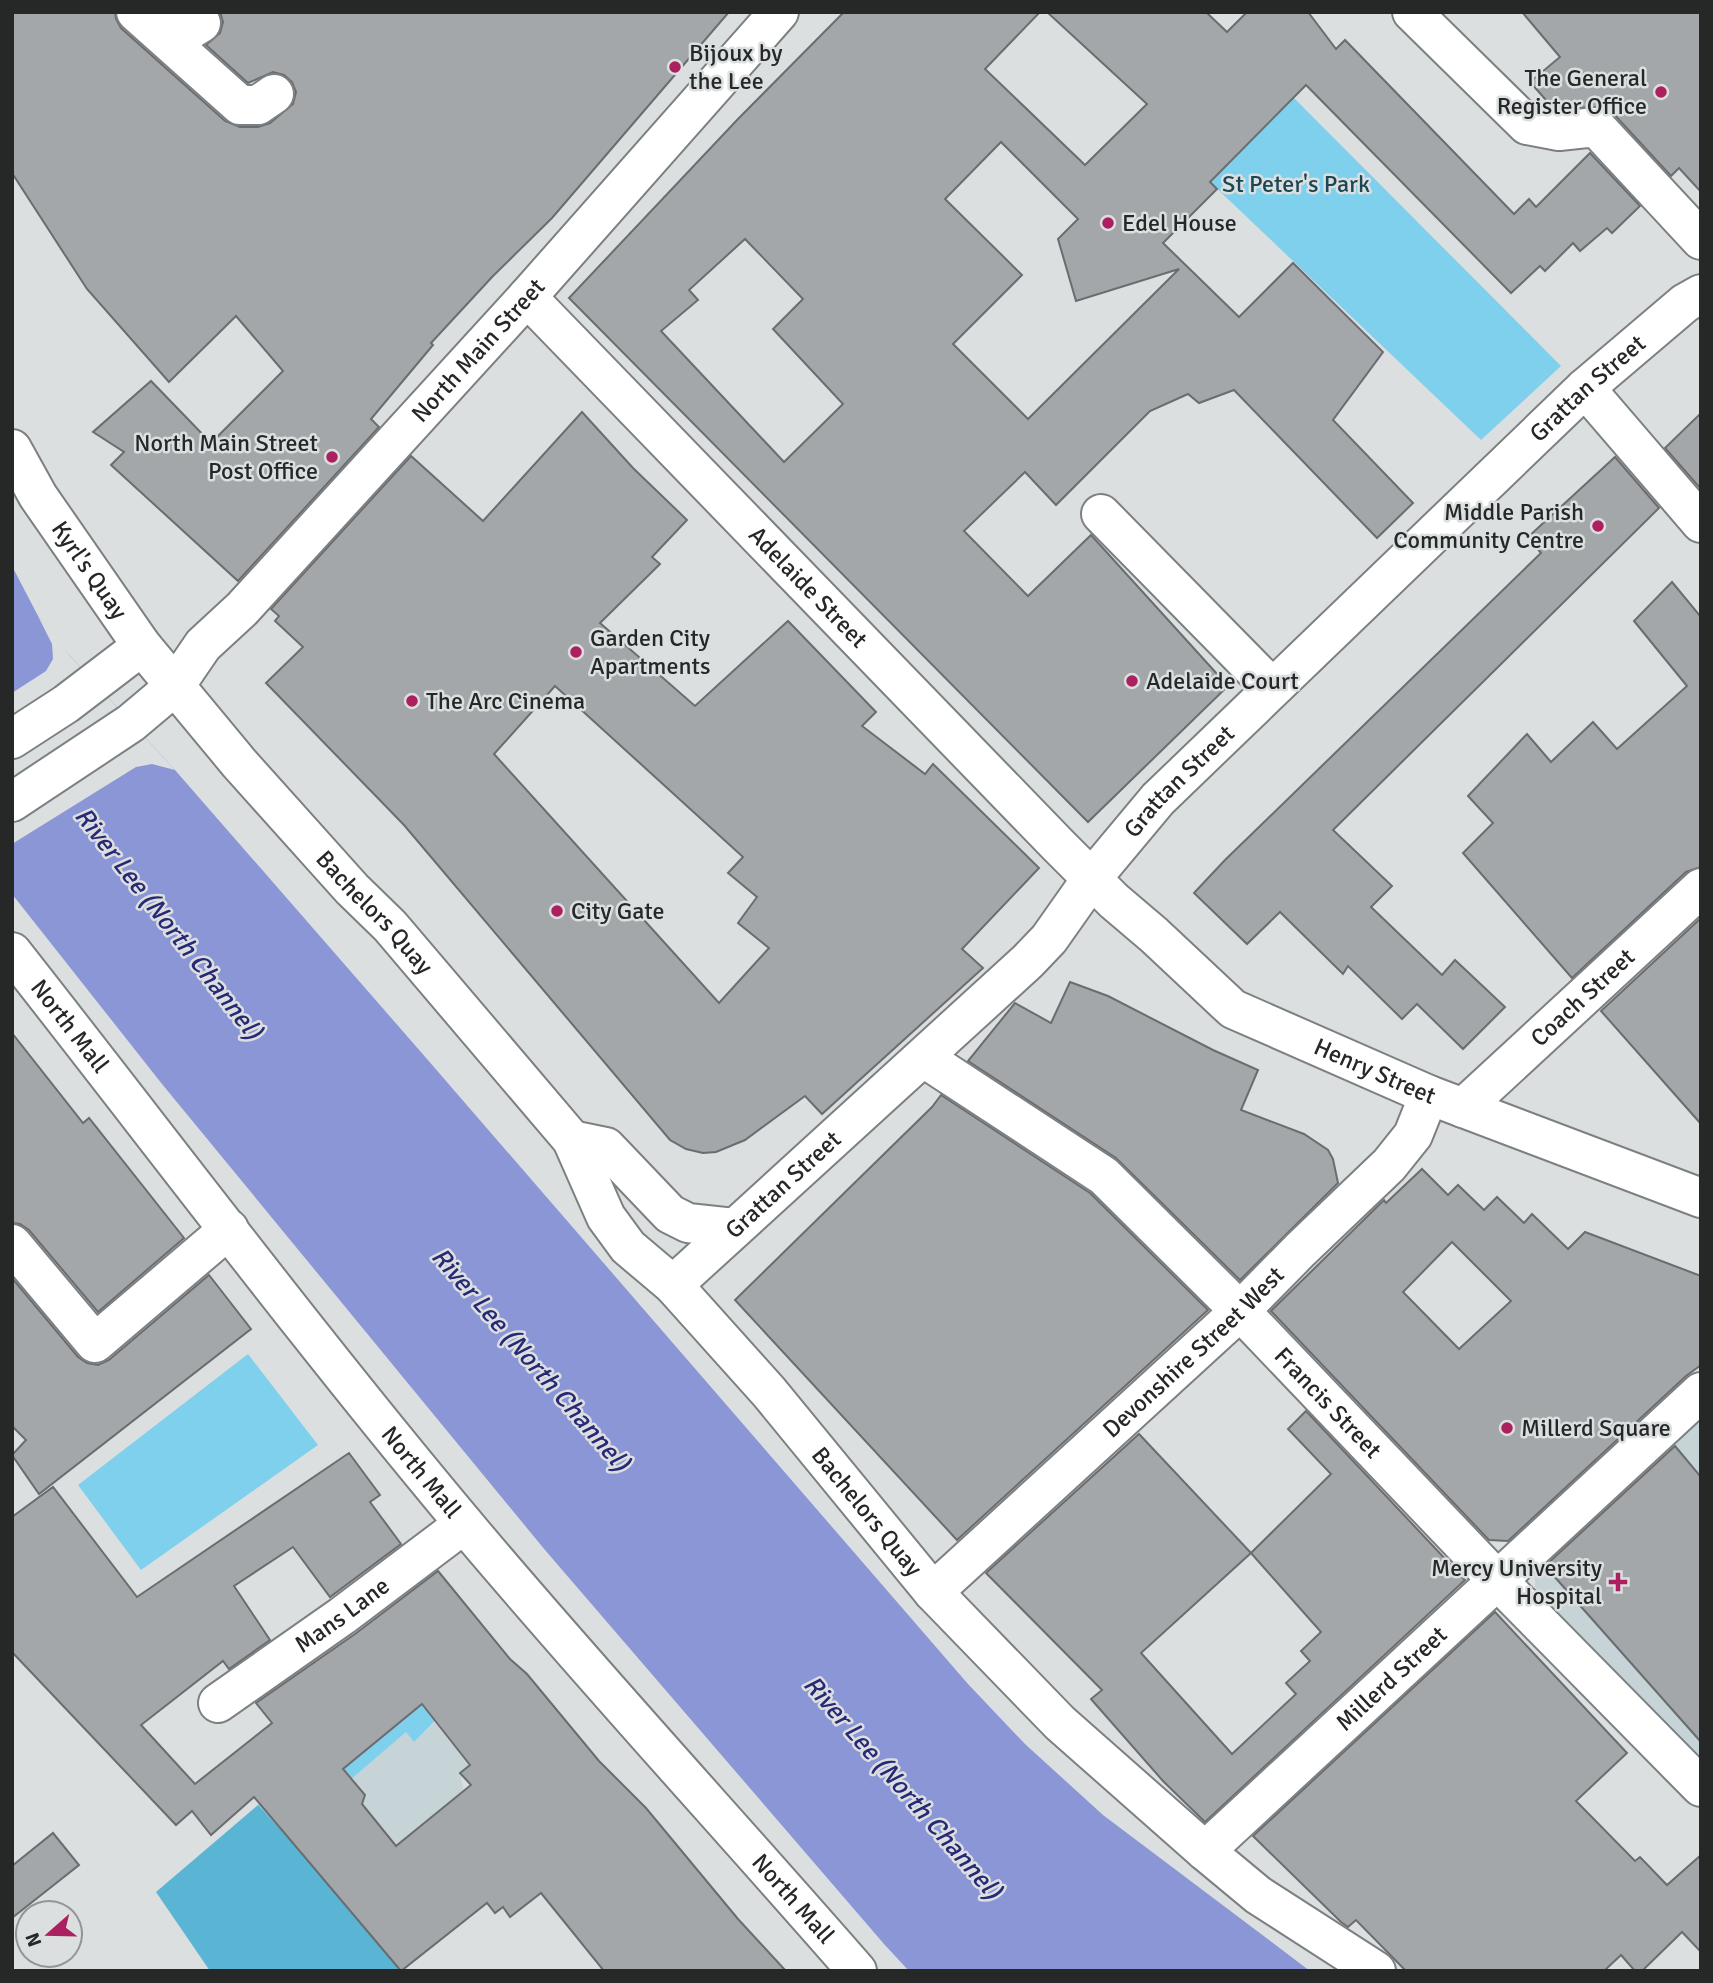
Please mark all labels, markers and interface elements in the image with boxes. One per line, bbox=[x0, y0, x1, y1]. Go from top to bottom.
place label: Bijoux by the Lee bbox=[689, 38, 783, 96]
marker: Bijoux by the Lee bbox=[667, 59, 683, 75]
place label: The General Register Office bbox=[1497, 63, 1647, 121]
marker: The General Register Office bbox=[1653, 84, 1669, 100]
park label: St Peter's Park bbox=[1222, 169, 1370, 199]
place label: Edel House bbox=[1122, 208, 1237, 238]
marker: Edel House bbox=[1100, 215, 1116, 231]
street label: North Main Street bbox=[405, 272, 551, 428]
street label: Grattan Street bbox=[1523, 328, 1652, 448]
place label: North Main Street Post Office bbox=[134, 428, 318, 486]
marker: North Main Street Post Office bbox=[324, 449, 340, 465]
place label: Middle Parish Community Centre bbox=[1393, 497, 1584, 555]
street label: Kyrl's Quay bbox=[45, 515, 134, 625]
marker: Middle Parish Community Centre bbox=[1590, 518, 1606, 534]
street label: Adelaide Street bbox=[742, 520, 874, 654]
place label: Garden City Apartments bbox=[590, 623, 710, 681]
marker: Garden City Apartments bbox=[568, 644, 584, 660]
place label: Adelaide Court bbox=[1146, 666, 1299, 696]
marker: Adelaide Court bbox=[1124, 673, 1140, 689]
place label: The Arc Cinema bbox=[426, 686, 585, 716]
marker: The Arc Cinema bbox=[404, 693, 420, 709]
street label: Grattan Street bbox=[1117, 719, 1241, 844]
water label: River Lee (North Channel) bbox=[67, 801, 270, 1047]
street label: Bachelors Quay bbox=[310, 844, 440, 981]
place label: City Gate bbox=[571, 896, 664, 926]
marker: City Gate bbox=[549, 903, 565, 919]
street label: Coach Street bbox=[1524, 942, 1641, 1053]
street label: North Mall bbox=[24, 973, 116, 1079]
street label: Henry Street bbox=[1309, 1031, 1440, 1111]
street label: Grattan Street bbox=[719, 1124, 847, 1245]
water label: River Lee (North Channel) bbox=[424, 1241, 637, 1479]
street label: Devonshire Street West bbox=[1096, 1260, 1290, 1444]
street label: Francis Street bbox=[1268, 1341, 1388, 1465]
place label: Millerd Square bbox=[1521, 1413, 1671, 1443]
street label: North Mall bbox=[375, 1420, 468, 1524]
marker: Millerd Square bbox=[1499, 1420, 1515, 1436]
street label: Bachelors Quay bbox=[805, 1441, 929, 1582]
place label: Mercy University Hospital bbox=[1431, 1553, 1602, 1611]
street label: Mans Lane bbox=[289, 1571, 395, 1660]
marker: Mercy University Hospital bbox=[1608, 1572, 1628, 1592]
street label: Millerd Street bbox=[1330, 1620, 1453, 1737]
water label: River Lee (North Channel) bbox=[796, 1669, 1009, 1907]
street label: North Mall bbox=[746, 1847, 841, 1950]
north arrow bbox=[14, 1899, 84, 1969]
text: N bbox=[20, 1929, 48, 1950]

